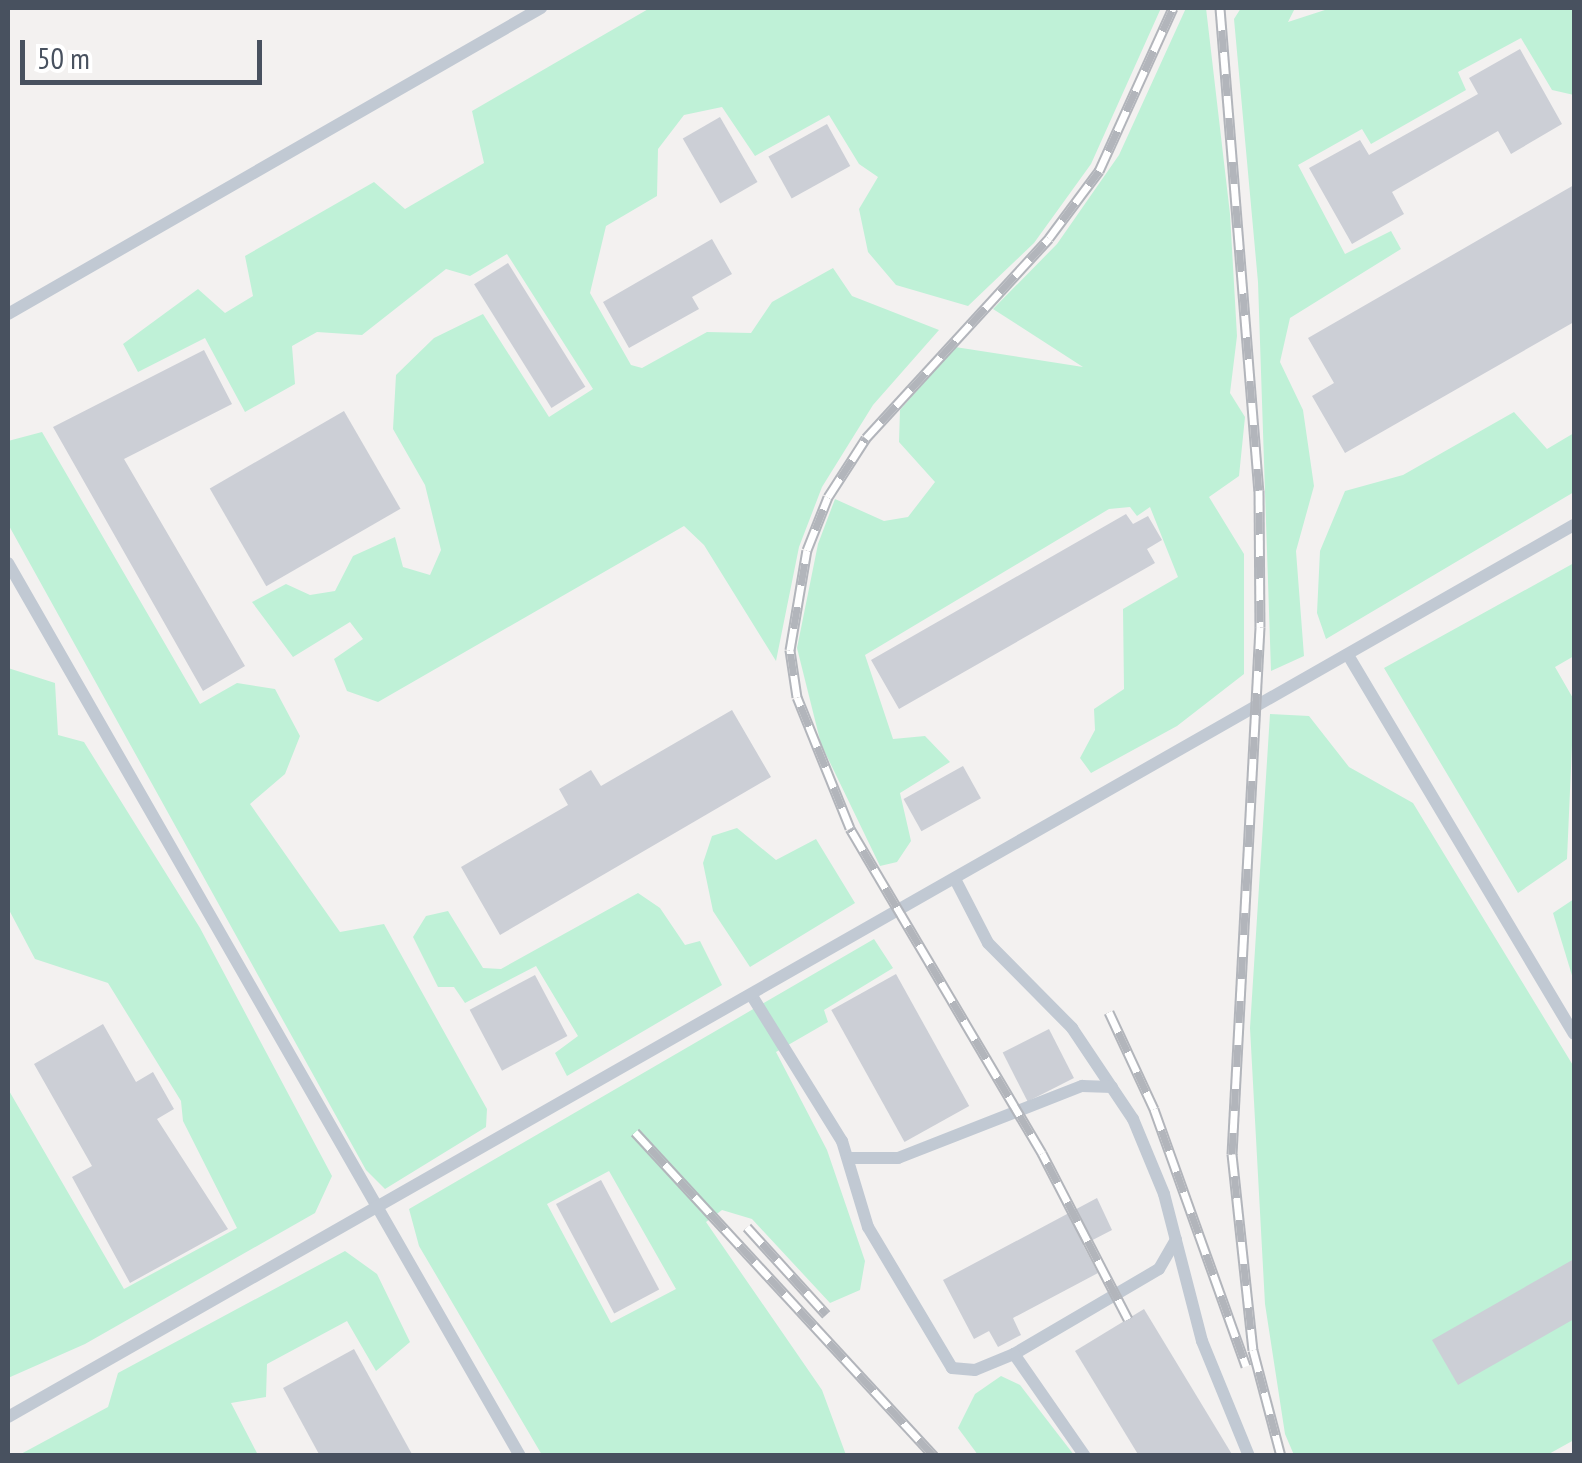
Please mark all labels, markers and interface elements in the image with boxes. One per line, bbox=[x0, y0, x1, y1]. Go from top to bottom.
scale bar bbox=[25, 20, 268, 82]
text: 50 m bbox=[37, 38, 90, 77]

